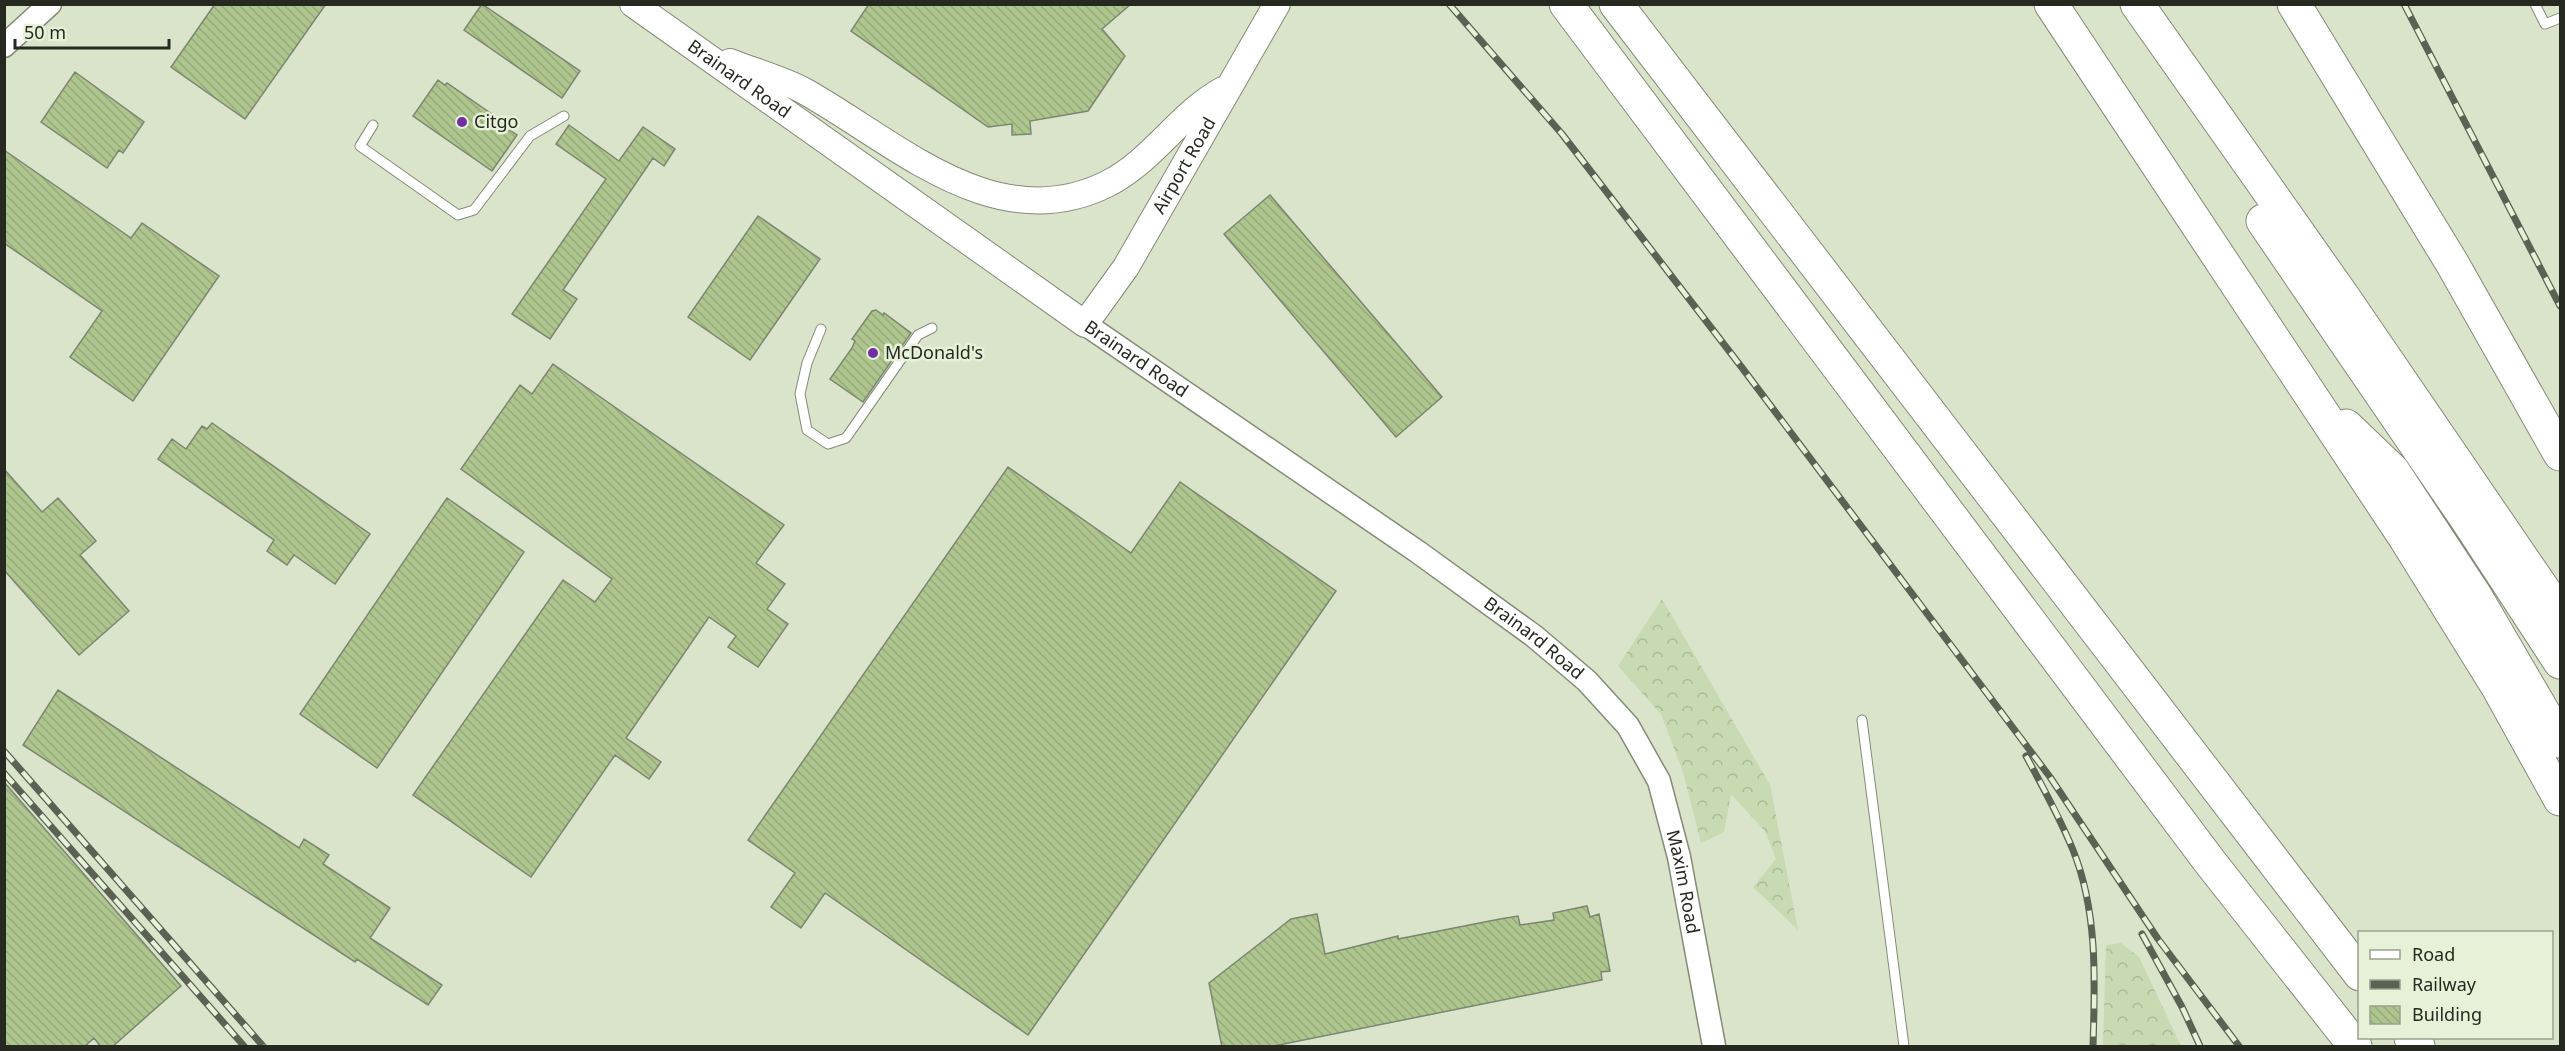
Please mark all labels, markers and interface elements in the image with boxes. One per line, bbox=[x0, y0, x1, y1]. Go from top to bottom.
scale bar bbox=[15, 12, 170, 50]
text: 50 m bbox=[24, 20, 66, 44]
street label: Brainard Road bbox=[683, 34, 796, 123]
place label: Citgo bbox=[474, 109, 518, 133]
street label: Airport Road bbox=[1146, 112, 1221, 218]
marker: Citgo bbox=[455, 115, 469, 129]
street label: Brainard Road bbox=[1080, 314, 1193, 402]
place label: McDonald's bbox=[885, 340, 983, 364]
marker: McDonald's bbox=[866, 346, 880, 360]
street label: Brainard Road bbox=[1480, 591, 1589, 684]
street label: Maxim Road bbox=[1661, 827, 1706, 935]
legend bbox=[2358, 931, 2553, 1039]
text: Road bbox=[2412, 942, 2455, 966]
text: Railway bbox=[2412, 972, 2477, 996]
text: Building bbox=[2412, 1002, 2482, 1026]

